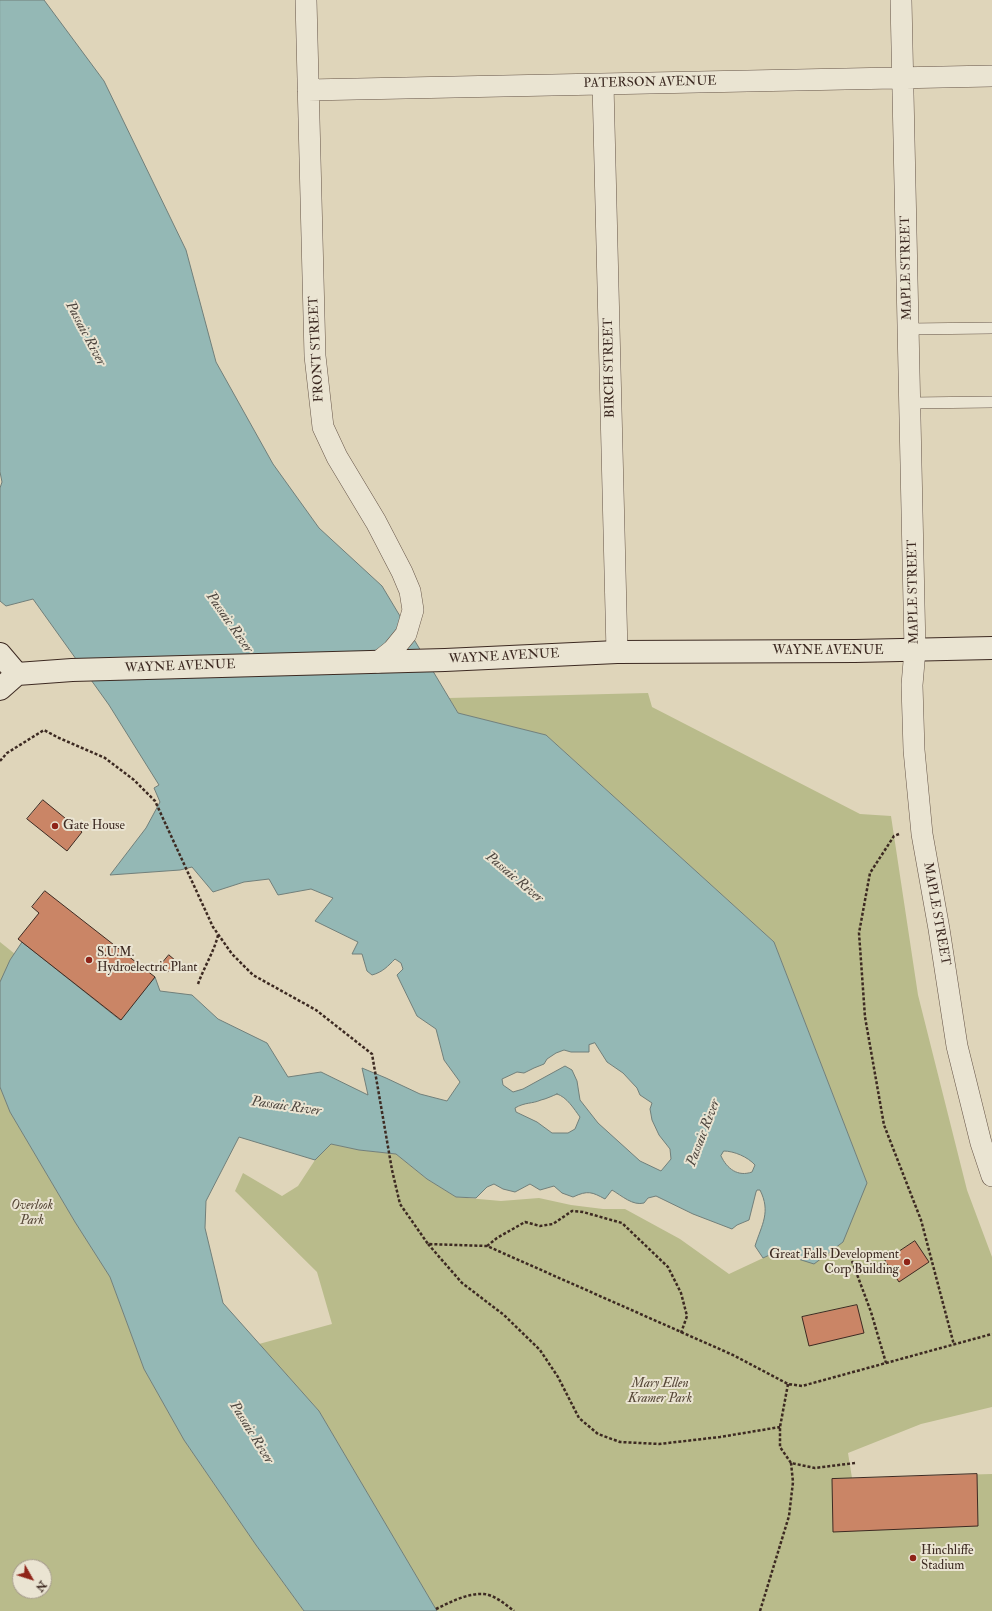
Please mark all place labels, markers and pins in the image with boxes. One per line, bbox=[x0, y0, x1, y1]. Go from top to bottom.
place label: Gate House bbox=[63, 818, 125, 834]
marker: Gate House bbox=[50, 821, 60, 831]
place label: S.U.M. Hydroelectric Plant bbox=[97, 945, 197, 976]
marker: S.U.M. Hydroelectric Plant bbox=[84, 955, 94, 965]
place label: Great Falls Development Corp Building bbox=[769, 1247, 899, 1278]
marker: Great Falls Development Corp Building bbox=[902, 1257, 912, 1267]
place label: Hinchliffe Stadium bbox=[921, 1543, 973, 1574]
marker: Hinchliffe Stadium bbox=[908, 1553, 918, 1563]

